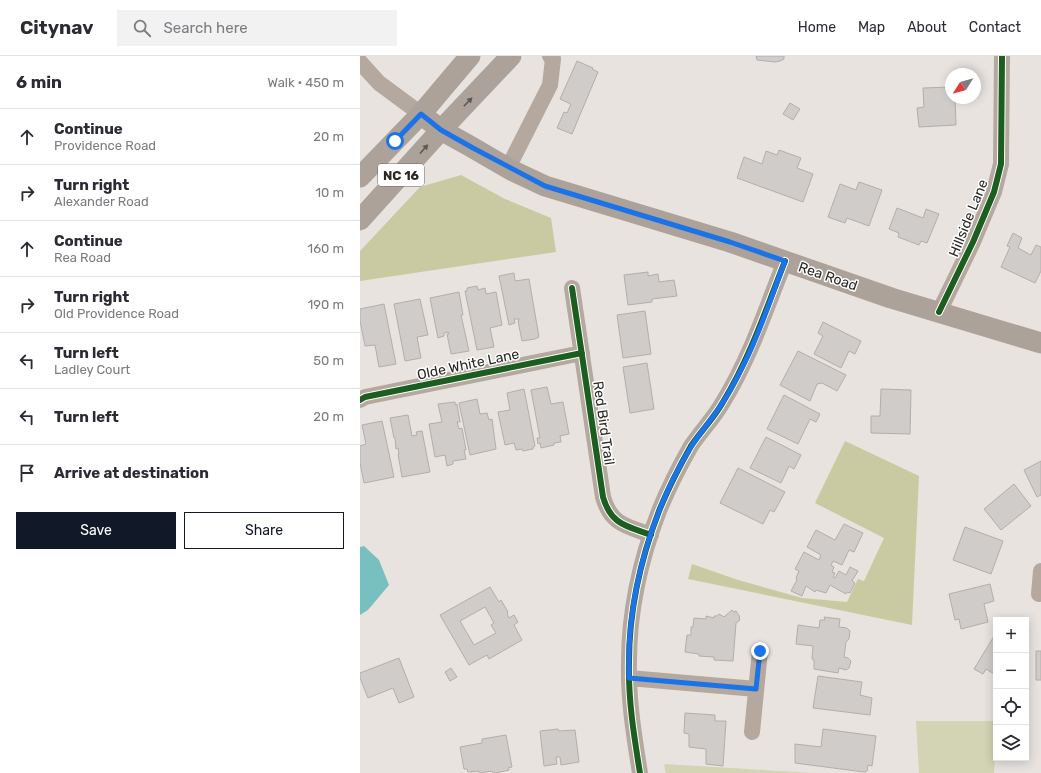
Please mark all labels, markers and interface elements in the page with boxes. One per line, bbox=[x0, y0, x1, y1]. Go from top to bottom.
search box bbox=[117, 10, 397, 46]
text: Citynav bbox=[20, 16, 93, 39]
icon: search bbox=[131, 17, 153, 39]
text: Search here bbox=[163, 19, 248, 37]
text: Home bbox=[798, 19, 836, 36]
text: Map bbox=[858, 19, 885, 36]
text: About bbox=[907, 19, 947, 36]
text: Contact bbox=[969, 19, 1021, 36]
north arrow bbox=[945, 68, 981, 104]
text: 6 min bbox=[16, 72, 62, 92]
text: Walk · 450 m bbox=[268, 75, 344, 90]
one-way arrow bbox=[463, 97, 472, 106]
text: Continue bbox=[54, 120, 123, 138]
icon: ahead bbox=[16, 126, 38, 148]
text: 20 m bbox=[313, 129, 344, 144]
route start bbox=[386, 132, 404, 150]
text: Providence Road bbox=[54, 138, 156, 153]
one-way arrow bbox=[419, 144, 428, 154]
road number: NC 16 bbox=[378, 164, 424, 186]
text: Turn right bbox=[54, 176, 129, 194]
street label: Hillside Lane bbox=[945, 177, 992, 260]
icon: right bbox=[16, 182, 38, 204]
text: 10 m bbox=[315, 185, 344, 200]
text: Alexander Road bbox=[54, 194, 149, 209]
text: Continue bbox=[54, 232, 123, 250]
icon: ahead bbox=[16, 238, 38, 260]
text: 160 m bbox=[308, 241, 344, 256]
text: Rea Road bbox=[54, 250, 111, 265]
street label: Rea Road bbox=[796, 258, 860, 294]
text: Turn right bbox=[54, 288, 129, 306]
icon: right bbox=[16, 294, 38, 316]
text: 190 m bbox=[308, 297, 344, 312]
text: Old Providence Road bbox=[54, 306, 179, 321]
text: Turn left bbox=[54, 344, 119, 362]
street label: Olde White Lane bbox=[415, 345, 521, 384]
icon: left bbox=[16, 350, 38, 372]
text: 50 m bbox=[313, 353, 344, 368]
text: Ladley Court bbox=[54, 362, 130, 377]
street label: Red Bird Trail bbox=[589, 380, 618, 466]
icon: left bbox=[16, 406, 38, 428]
text: Turn left bbox=[54, 408, 119, 426]
text: 20 m bbox=[313, 409, 344, 424]
icon: arrive bbox=[16, 462, 38, 484]
text: Arrive at destination bbox=[54, 464, 209, 482]
button: Save bbox=[16, 512, 176, 549]
button: Share bbox=[184, 512, 344, 549]
map controls bbox=[993, 617, 1029, 761]
button: + bbox=[993, 617, 1029, 653]
route end bbox=[751, 642, 769, 660]
button: − bbox=[993, 653, 1029, 689]
button: locate bbox=[993, 689, 1029, 725]
button: layers bbox=[993, 725, 1029, 761]

